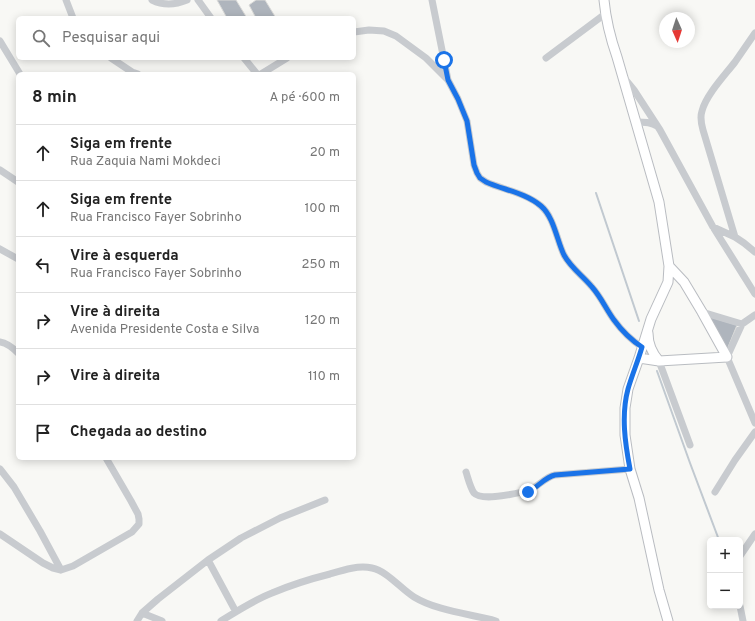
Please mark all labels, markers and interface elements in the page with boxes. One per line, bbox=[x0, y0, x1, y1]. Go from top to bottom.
north arrow bbox=[659, 12, 695, 48]
search box bbox=[16, 16, 356, 60]
icon: search bbox=[30, 27, 52, 49]
text: Pesquisar aqui bbox=[62, 29, 160, 48]
route start bbox=[435, 51, 453, 69]
text: 8 min bbox=[32, 87, 77, 109]
text: A pé · 600 m bbox=[270, 90, 340, 106]
text: Siga em frente bbox=[70, 135, 172, 154]
icon: ahead bbox=[32, 142, 54, 164]
text: 20 m bbox=[310, 145, 340, 161]
text: Rua Zaquia Nami Mokdeci bbox=[70, 154, 221, 170]
text: Siga em frente bbox=[70, 191, 172, 210]
icon: ahead bbox=[32, 198, 54, 220]
text: 100 m bbox=[304, 201, 340, 217]
text: Rua Francisco Fayer Sobrinho bbox=[70, 210, 242, 226]
text: Vire à esquerda bbox=[70, 247, 179, 266]
icon: left bbox=[32, 254, 54, 276]
text: 250 m bbox=[302, 257, 340, 273]
text: Rua Francisco Fayer Sobrinho bbox=[70, 266, 242, 282]
text: Vire à direita bbox=[70, 303, 160, 322]
icon: right bbox=[32, 310, 54, 332]
text: 120 m bbox=[305, 313, 340, 329]
text: Avenida Presidente Costa e Silva bbox=[70, 322, 259, 338]
icon: right bbox=[32, 366, 54, 388]
text: Vire à direita bbox=[70, 367, 160, 386]
text: 110 m bbox=[308, 369, 340, 385]
icon: arrive bbox=[32, 422, 54, 444]
text: Chegada ao destino bbox=[70, 423, 207, 442]
route end bbox=[519, 483, 537, 501]
map controls bbox=[707, 537, 743, 609]
button: + bbox=[707, 537, 743, 573]
button: − bbox=[707, 573, 743, 609]

